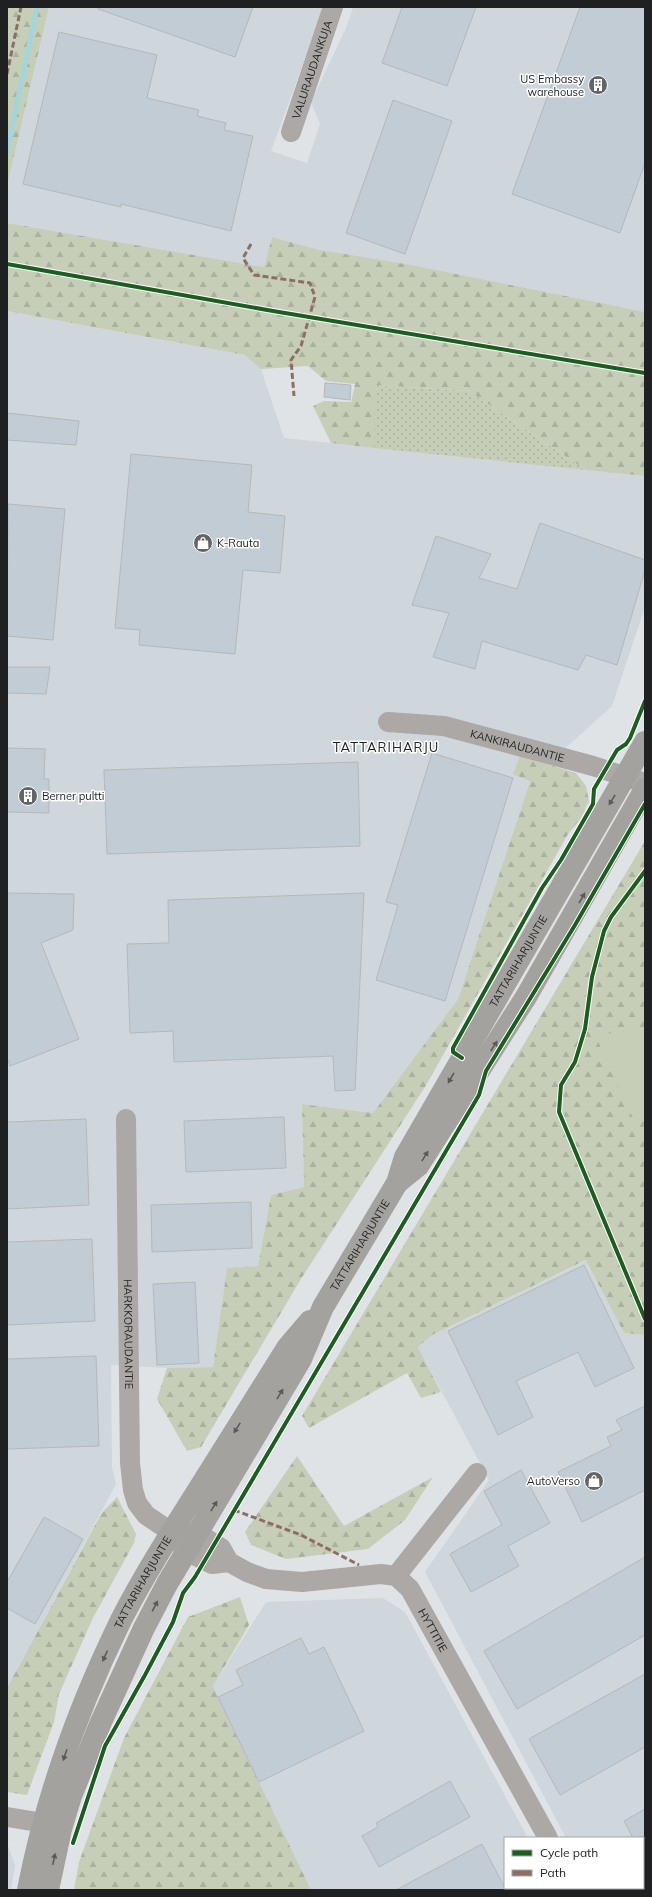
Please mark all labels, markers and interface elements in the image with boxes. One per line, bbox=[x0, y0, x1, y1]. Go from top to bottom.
street label: VALURAUDANKUJA bbox=[289, 18, 335, 121]
place label: US Embassy warehouse bbox=[520, 72, 584, 99]
building icon: US Embassy warehouse bbox=[587, 74, 609, 96]
shop icon: K-Rauta bbox=[192, 532, 214, 554]
place label: K-Rauta bbox=[217, 536, 259, 550]
street label: KANKIRAUDANTIE bbox=[469, 726, 566, 765]
district label: TATTARIHARJU bbox=[333, 739, 439, 755]
building icon: Berner pultti bbox=[17, 785, 39, 807]
place label: Berner pultti bbox=[42, 789, 105, 803]
one-way arrow bbox=[608, 794, 615, 806]
one-way arrow bbox=[579, 892, 586, 904]
street label: TATTARIHARJUNTIE bbox=[486, 912, 550, 1010]
one-way arrow bbox=[490, 1041, 498, 1051]
one-way arrow bbox=[448, 1072, 455, 1084]
one-way arrow bbox=[421, 1150, 428, 1162]
street label: TATTARIHARJUNTIE bbox=[327, 1197, 393, 1294]
street label: HARKKORAUDANTIE bbox=[121, 1279, 136, 1389]
one-way arrow bbox=[276, 1389, 284, 1399]
one-way arrow bbox=[233, 1423, 241, 1433]
shop icon: AutoVerso bbox=[583, 1470, 605, 1492]
place label: AutoVerso bbox=[527, 1474, 580, 1488]
one-way arrow bbox=[210, 1500, 217, 1512]
street label: TATTARIHARJUNTIE bbox=[111, 1533, 175, 1631]
one-way arrow bbox=[152, 1601, 159, 1612]
street label: HYTTITIE bbox=[415, 1606, 450, 1654]
one-way arrow bbox=[102, 1651, 108, 1662]
one-way arrow bbox=[61, 1750, 67, 1762]
legend bbox=[504, 1837, 644, 1889]
text: Cycle path bbox=[540, 1845, 598, 1860]
one-way arrow bbox=[51, 1853, 57, 1865]
text: Path bbox=[540, 1865, 566, 1880]

